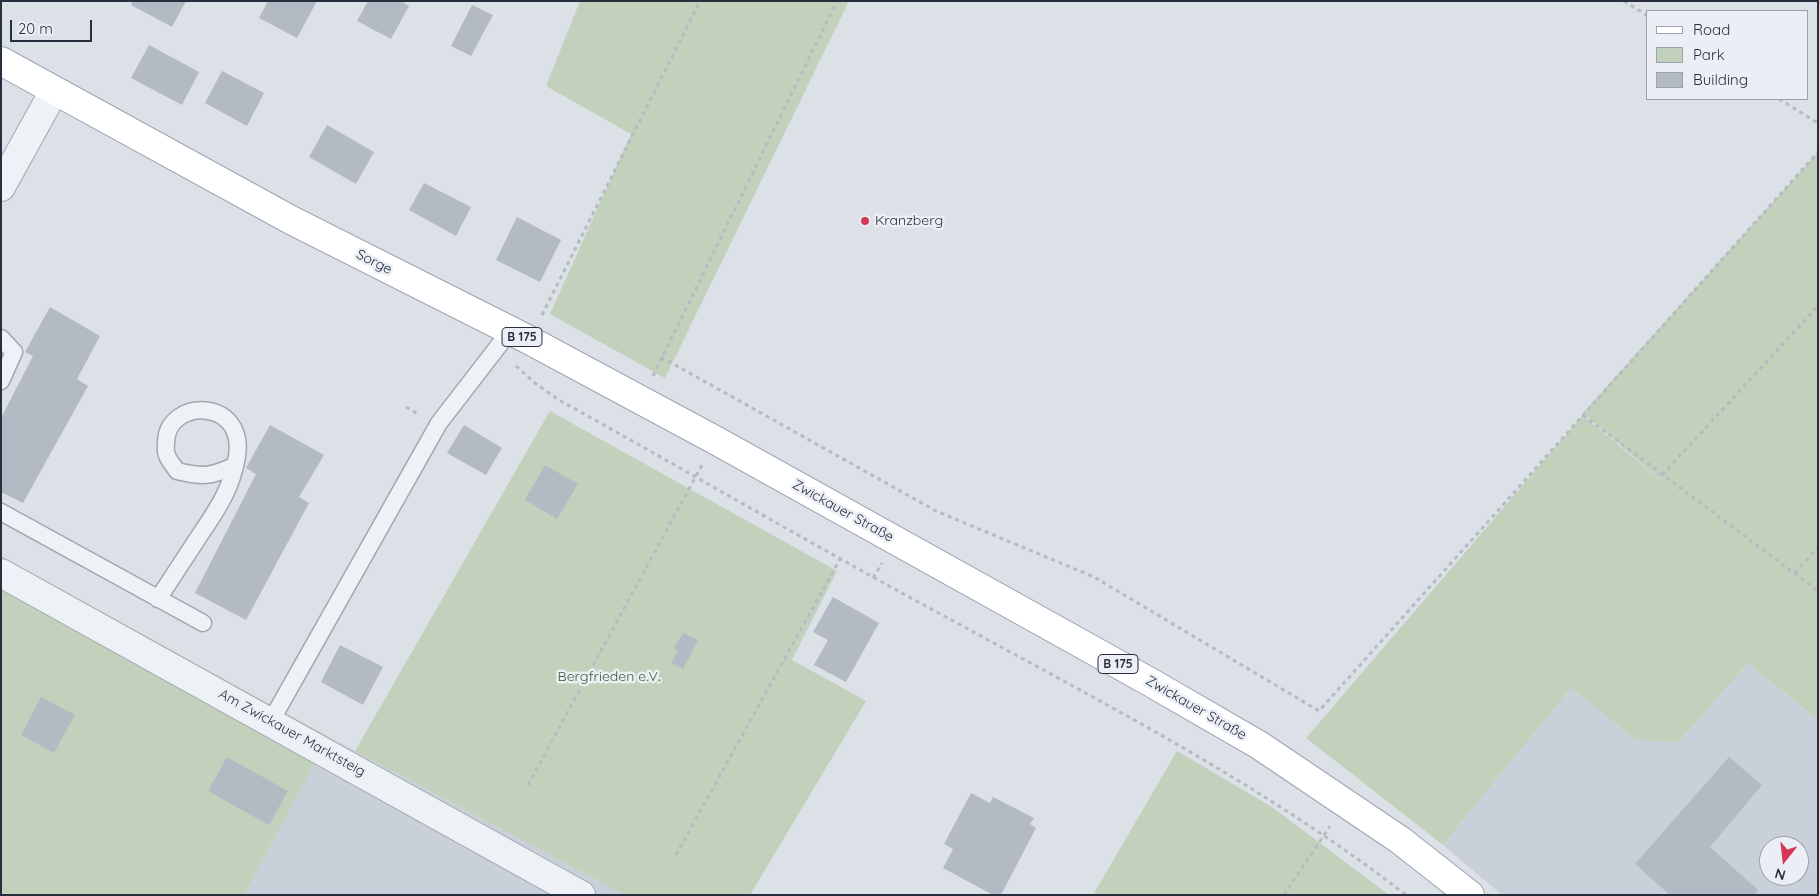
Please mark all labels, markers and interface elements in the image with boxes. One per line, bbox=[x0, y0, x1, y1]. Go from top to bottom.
scale bar bbox=[12, 10, 95, 42]
legend bbox=[1646, 10, 1809, 100]
text: 20 m bbox=[18, 19, 53, 38]
text: Road bbox=[1693, 20, 1730, 39]
text: Park bbox=[1693, 45, 1725, 64]
text: Building bbox=[1693, 70, 1748, 89]
place label: Kranzberg bbox=[875, 213, 943, 229]
marker: Kranzberg bbox=[859, 215, 871, 227]
street label: Sorge bbox=[353, 246, 395, 278]
road number: B 175 bbox=[502, 328, 542, 347]
street label: Zwickauer Straße bbox=[789, 476, 897, 546]
road number: B 175 bbox=[1098, 654, 1138, 674]
park label: Bergfrieden e.V. bbox=[558, 669, 660, 685]
street label: Zwickauer Straße bbox=[1143, 672, 1249, 744]
street label: Am Zwickauer Marktsteig bbox=[216, 686, 368, 780]
north arrow bbox=[1759, 836, 1809, 886]
text: N bbox=[1773, 864, 1788, 885]

